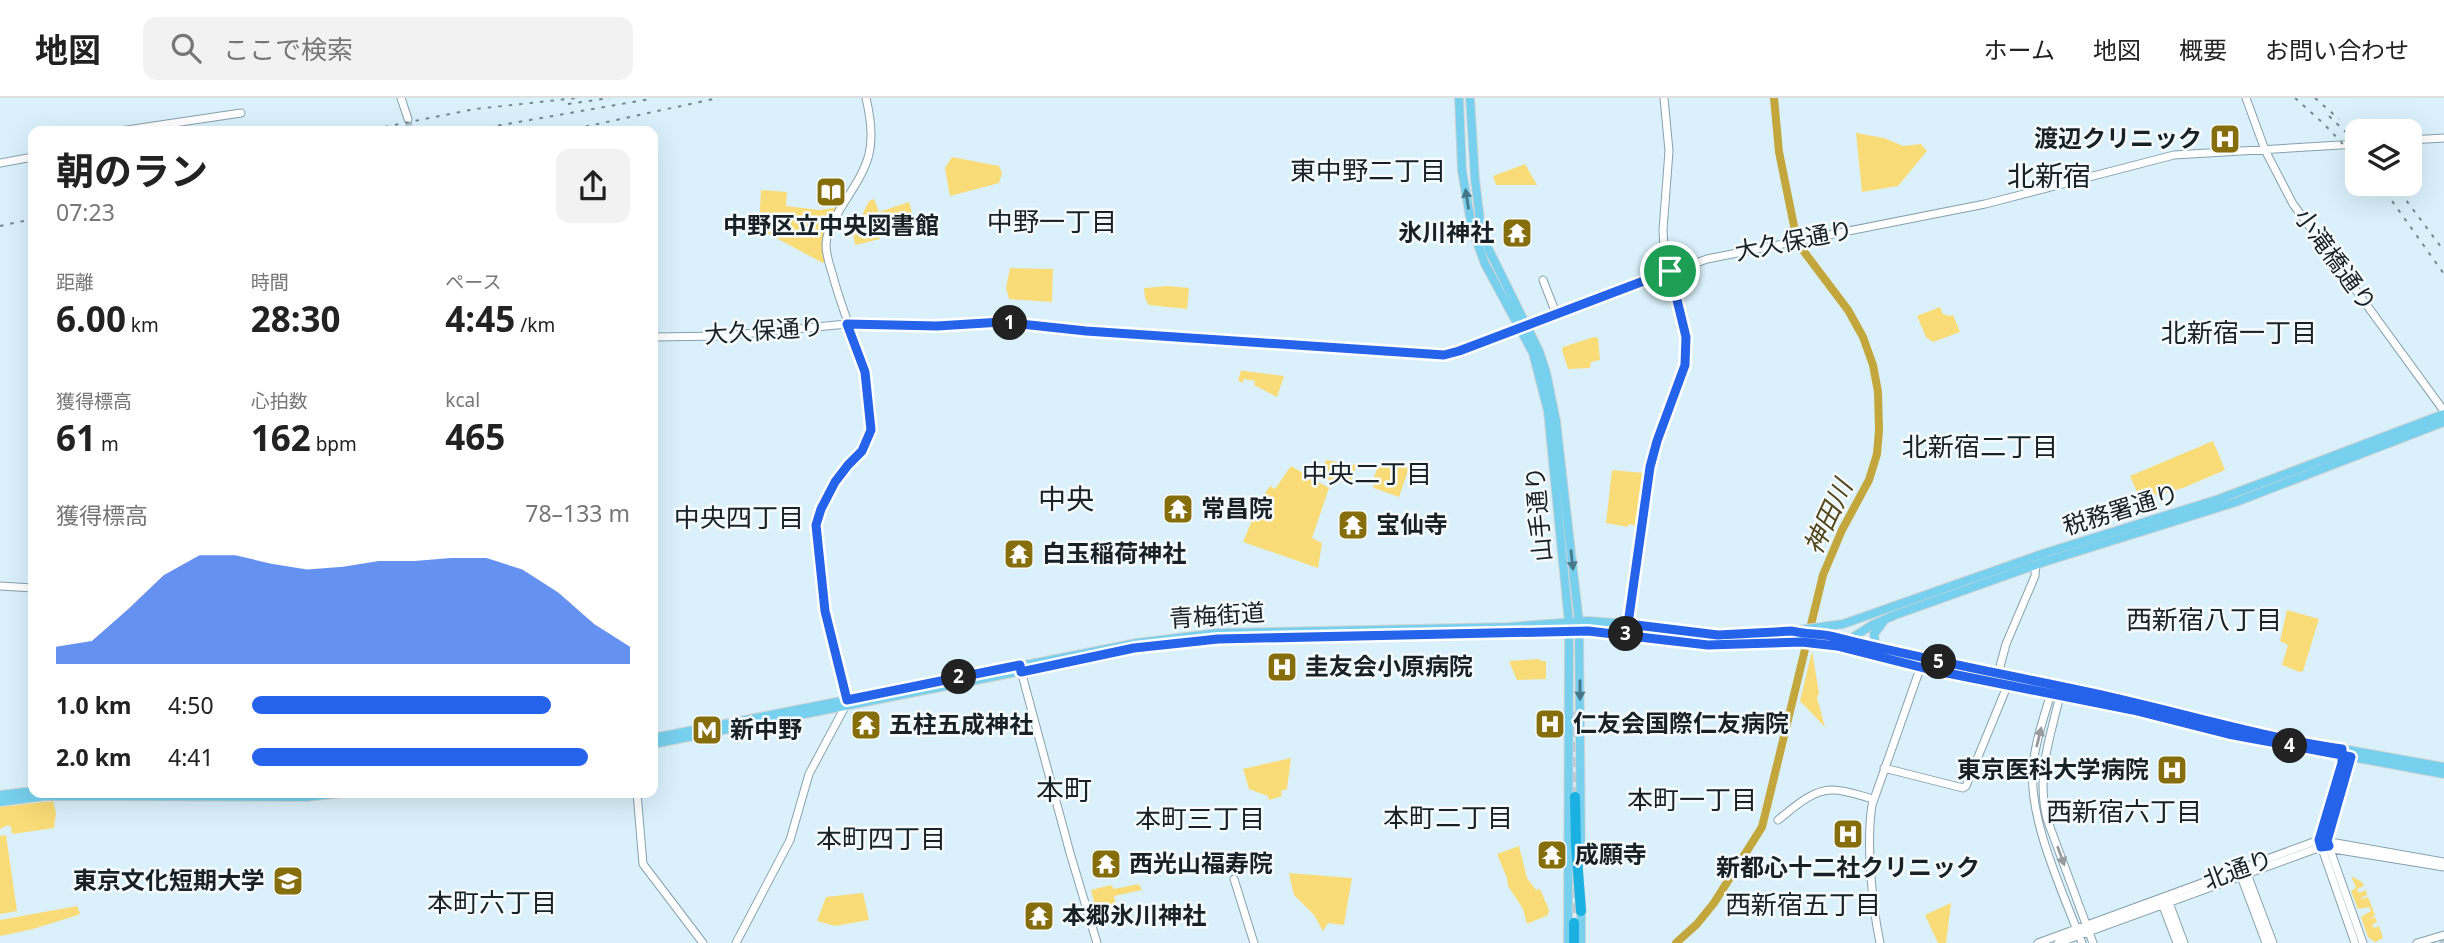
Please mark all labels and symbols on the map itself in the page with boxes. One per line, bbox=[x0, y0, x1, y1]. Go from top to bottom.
place label: 渡辺クリニック bbox=[2034, 121, 2202, 154]
hospital icon: 渡辺クリニック bbox=[2208, 122, 2242, 156]
district label: 東中野二丁目 bbox=[1290, 152, 1446, 188]
district label: 北新宿 bbox=[2007, 156, 2091, 194]
library icon: 中野区立中央図書館 bbox=[814, 175, 848, 209]
one-way arrow bbox=[1461, 188, 1472, 210]
street label: 小滝橋通り bbox=[2288, 201, 2385, 317]
district label: 中野一丁目 bbox=[987, 203, 1117, 239]
place label: 中野区立中央図書館 bbox=[723, 208, 939, 241]
street label: 大久保通り bbox=[1732, 212, 1856, 267]
place label: 氷川神社 bbox=[1398, 215, 1494, 248]
temple icon: 氷川神社 bbox=[1500, 216, 1534, 250]
pin bbox=[1640, 241, 1700, 301]
pin: 1 bbox=[992, 306, 1028, 341]
street label: 大久保通り bbox=[703, 309, 825, 350]
district label: 北新宿一丁目 bbox=[2161, 314, 2317, 350]
district label: 北新宿二丁目 bbox=[1902, 428, 2058, 464]
district label: 中央二丁目 bbox=[1302, 455, 1432, 491]
street label: 山手通り bbox=[1517, 465, 1558, 563]
water label: 神田川 bbox=[1794, 471, 1861, 560]
street label: 税務署通り bbox=[2058, 475, 2183, 542]
district label: 中央 bbox=[1038, 479, 1094, 517]
place label: 常昌院 bbox=[1201, 491, 1273, 524]
temple icon: 常昌院 bbox=[1161, 492, 1195, 526]
district label: 中央四丁目 bbox=[674, 499, 804, 535]
place label: 宝仙寺 bbox=[1376, 507, 1448, 540]
temple icon: 宝仙寺 bbox=[1336, 508, 1370, 542]
place label: 白玉稲荷神社 bbox=[1042, 536, 1186, 569]
temple icon: 白玉稲荷神社 bbox=[1002, 537, 1036, 571]
one-way arrow bbox=[1567, 550, 1578, 572]
street label: 青梅街道 bbox=[1168, 595, 1266, 634]
district label: 西新宿八丁目 bbox=[2126, 601, 2282, 637]
pin: 3 bbox=[1608, 616, 1644, 652]
pin: 5 bbox=[1922, 644, 1956, 680]
place label: 圭友会小原病院 bbox=[1305, 649, 1473, 682]
hospital icon: 圭友会小原病院 bbox=[1265, 650, 1299, 684]
pin: 2 bbox=[942, 660, 976, 694]
one-way arrow bbox=[1574, 679, 1585, 701]
place label: 仁友会国際仁友病院 bbox=[1573, 706, 1789, 739]
place label: 五柱五成神社 bbox=[889, 707, 1033, 740]
hospital icon: 仁友会国際仁友病院 bbox=[1533, 707, 1567, 741]
temple icon: 五柱五成神社 bbox=[849, 708, 883, 742]
place label: 新中野 bbox=[730, 712, 802, 745]
metro station icon: 新中野 bbox=[690, 713, 724, 747]
one-way arrow bbox=[2034, 726, 2045, 748]
pin: 4 bbox=[2272, 728, 2308, 764]
place label: 東京医科大学病院 bbox=[1957, 752, 2149, 785]
hospital icon: 東京医科大学病院 bbox=[2155, 753, 2189, 787]
district label: 本町 bbox=[1036, 770, 1092, 808]
district label: 本町一丁目 bbox=[1627, 781, 1757, 817]
district label: 西新宿六丁目 bbox=[2046, 793, 2202, 829]
district label: 本町二丁目 bbox=[1383, 799, 1513, 835]
district label: 本町三丁目 bbox=[1135, 800, 1265, 836]
hospital icon: 新都心十二社クリニック bbox=[1831, 817, 1865, 851]
district label: 本町四丁目 bbox=[816, 820, 946, 856]
place label: 成願寺 bbox=[1575, 837, 1647, 870]
temple icon: 成願寺 bbox=[1535, 838, 1569, 872]
street label: 北通り bbox=[2198, 841, 2277, 896]
one-way arrow bbox=[2056, 845, 2067, 866]
place label: 西光山福寿院 bbox=[1129, 846, 1273, 879]
temple icon: 西光山福寿院 bbox=[1089, 847, 1123, 881]
place label: 新都心十二社クリニック bbox=[1716, 850, 1980, 883]
place label: 東京文化短期大学 bbox=[73, 863, 265, 896]
school or university icon: 東京文化短期大学 bbox=[271, 864, 305, 898]
district label: 本町六丁目 bbox=[427, 884, 557, 920]
district label: 西新宿五丁目 bbox=[1725, 886, 1881, 922]
place label: 本郷氷川神社 bbox=[1062, 898, 1206, 931]
temple icon: 本郷氷川神社 bbox=[1022, 899, 1056, 933]

